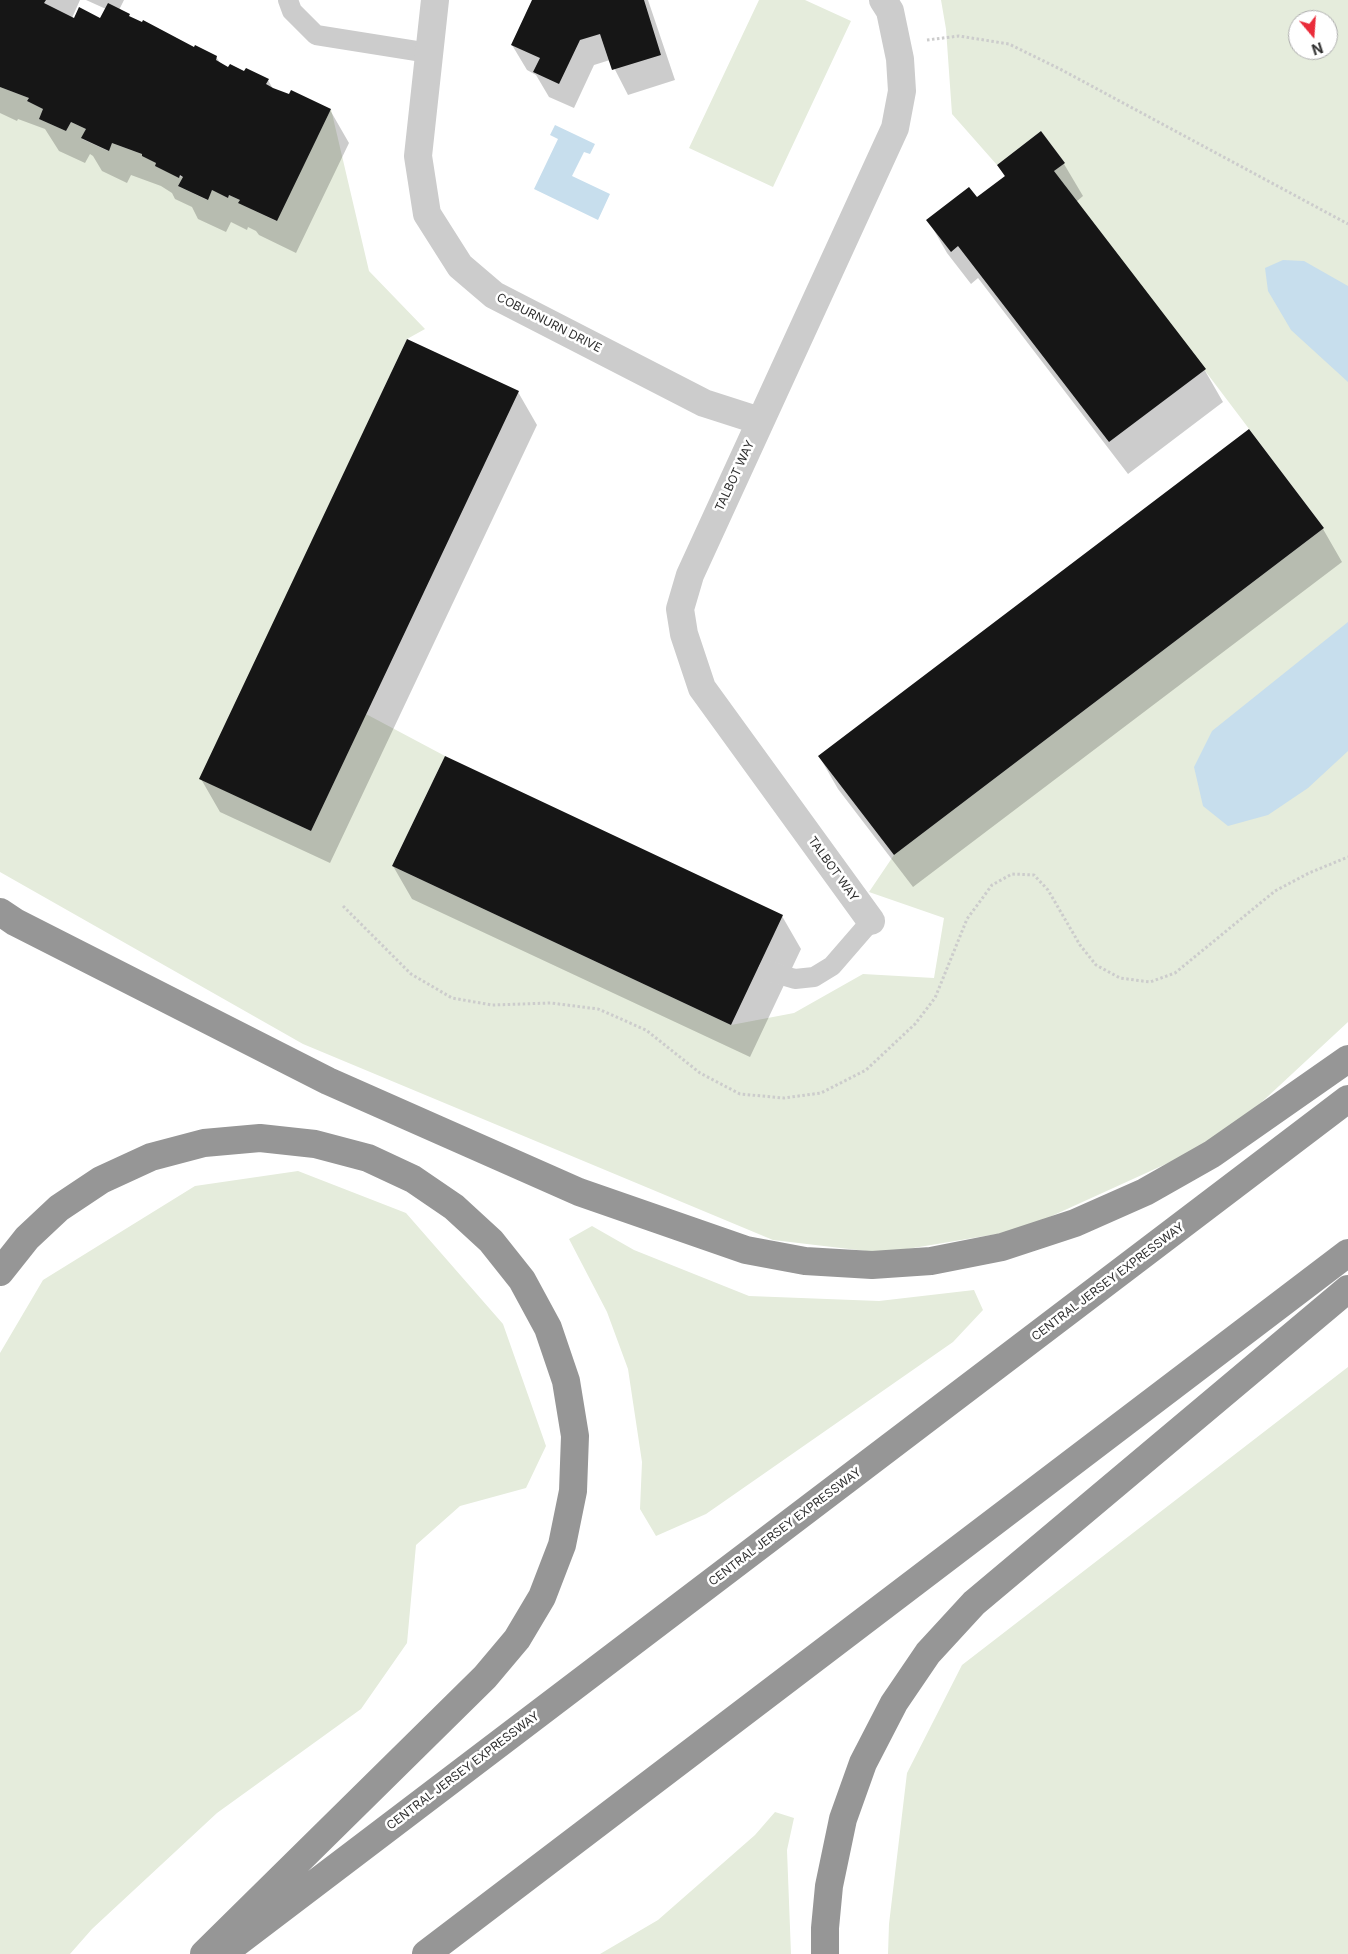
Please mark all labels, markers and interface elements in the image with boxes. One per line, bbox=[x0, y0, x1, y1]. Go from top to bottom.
north arrow bbox=[1288, 10, 1338, 60]
text: N bbox=[1310, 39, 1325, 59]
street label: COBURNURN DRIVE bbox=[494, 290, 604, 356]
street label: TALBOT WAY bbox=[712, 438, 758, 514]
street label: TALBOT WAY bbox=[805, 834, 861, 904]
street label: CENTRAL JERSEY EXPRESSWAY bbox=[1029, 1220, 1187, 1344]
street label: CENTRAL JERSEY EXPRESSWAY bbox=[706, 1465, 864, 1589]
street label: CENTRAL JERSEY EXPRESSWAY bbox=[384, 1709, 542, 1833]

